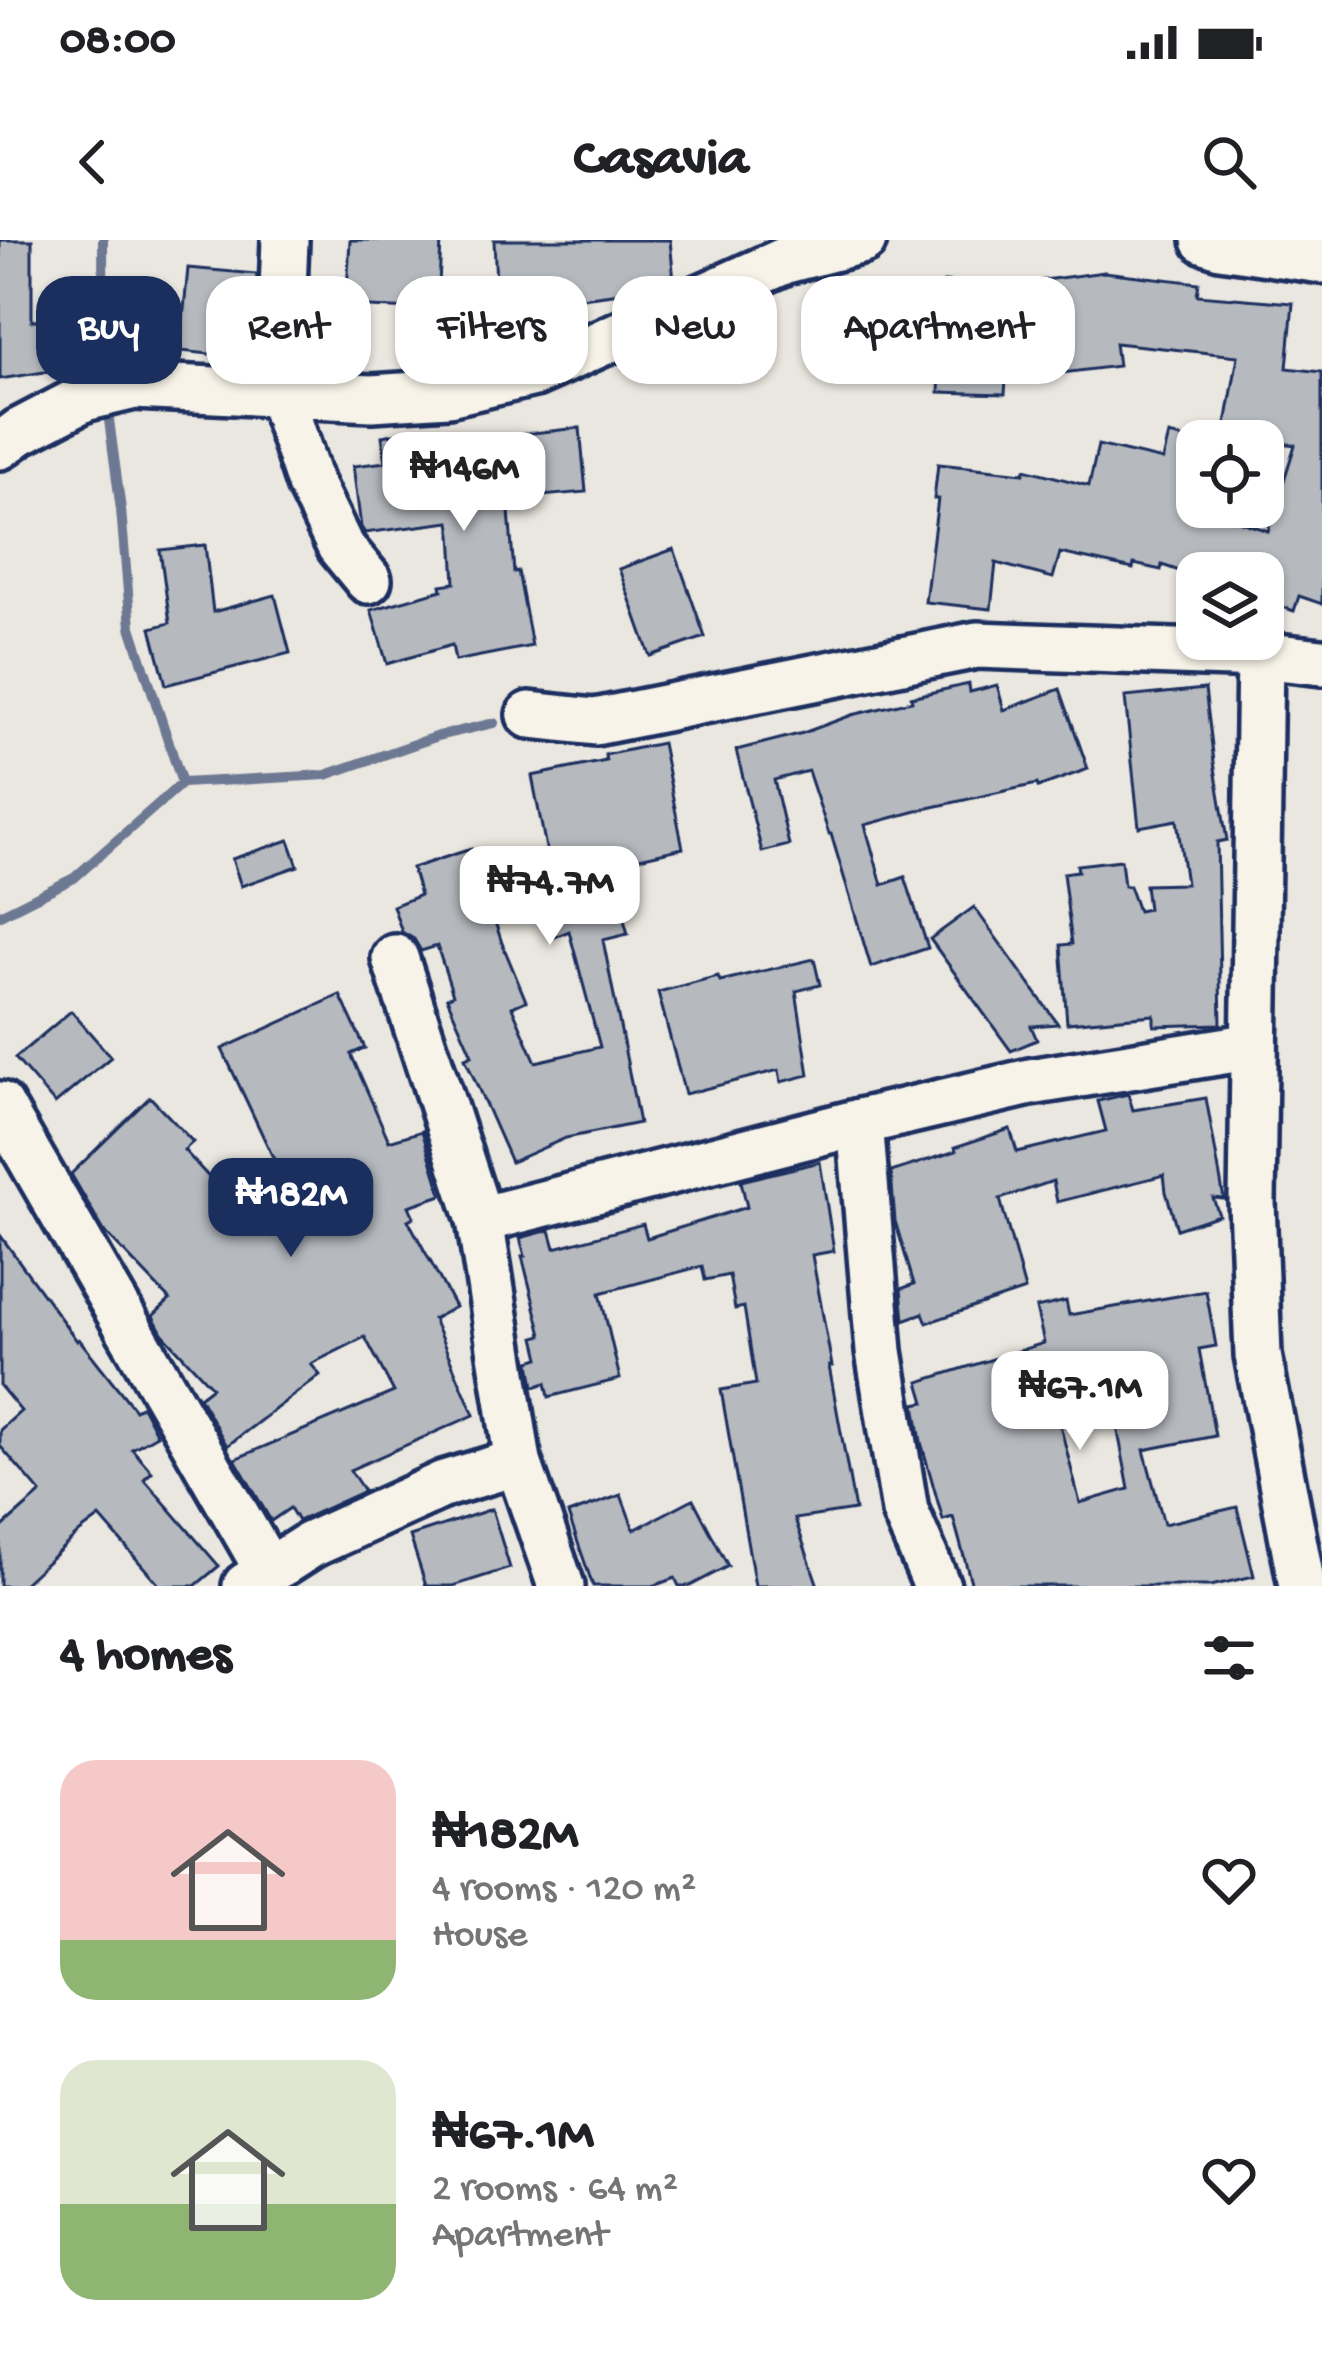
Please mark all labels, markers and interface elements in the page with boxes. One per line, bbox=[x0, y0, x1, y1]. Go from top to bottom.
text: 08:00 bbox=[60, 16, 175, 69]
icon: back bbox=[60, 129, 126, 195]
icon: search bbox=[1196, 129, 1262, 195]
text: Casavia bbox=[574, 130, 748, 194]
chip: Buy bbox=[36, 276, 182, 384]
chip: Rent bbox=[206, 276, 371, 384]
chip: Filters bbox=[395, 276, 588, 384]
chip: New bbox=[612, 276, 777, 384]
chip: Apartment bbox=[801, 276, 1075, 384]
map controls bbox=[1176, 420, 1284, 660]
button: locate bbox=[1176, 420, 1284, 528]
pin: ₦146M bbox=[380, 432, 548, 534]
text: ₦146M bbox=[409, 448, 519, 494]
button: layers bbox=[1176, 552, 1284, 660]
pin: ₦74.7M bbox=[452, 846, 648, 948]
text: ₦74.7M bbox=[487, 862, 613, 908]
pin: ₦182M bbox=[207, 1158, 375, 1260]
text: ₦182M bbox=[235, 1174, 347, 1220]
pin: ₦67.1M bbox=[982, 1351, 1178, 1453]
text: ₦67.1M bbox=[1018, 1367, 1142, 1413]
icon: filters bbox=[1196, 1625, 1262, 1691]
text: 4 homes bbox=[60, 1628, 231, 1688]
icon: home bbox=[156, 1808, 300, 1952]
text: ₦182M bbox=[432, 1808, 578, 1868]
icon: heart bbox=[1196, 1847, 1262, 1913]
text: 4 rooms · 120 m² bbox=[432, 1868, 696, 1914]
text: House bbox=[432, 1914, 527, 1960]
icon: home bbox=[156, 2108, 300, 2252]
text: ₦67.1M bbox=[432, 2108, 593, 2168]
icon: heart bbox=[1196, 2147, 1262, 2213]
text: 2 rooms · 64 m² bbox=[432, 2168, 678, 2214]
text: Apartment bbox=[432, 2214, 608, 2260]

